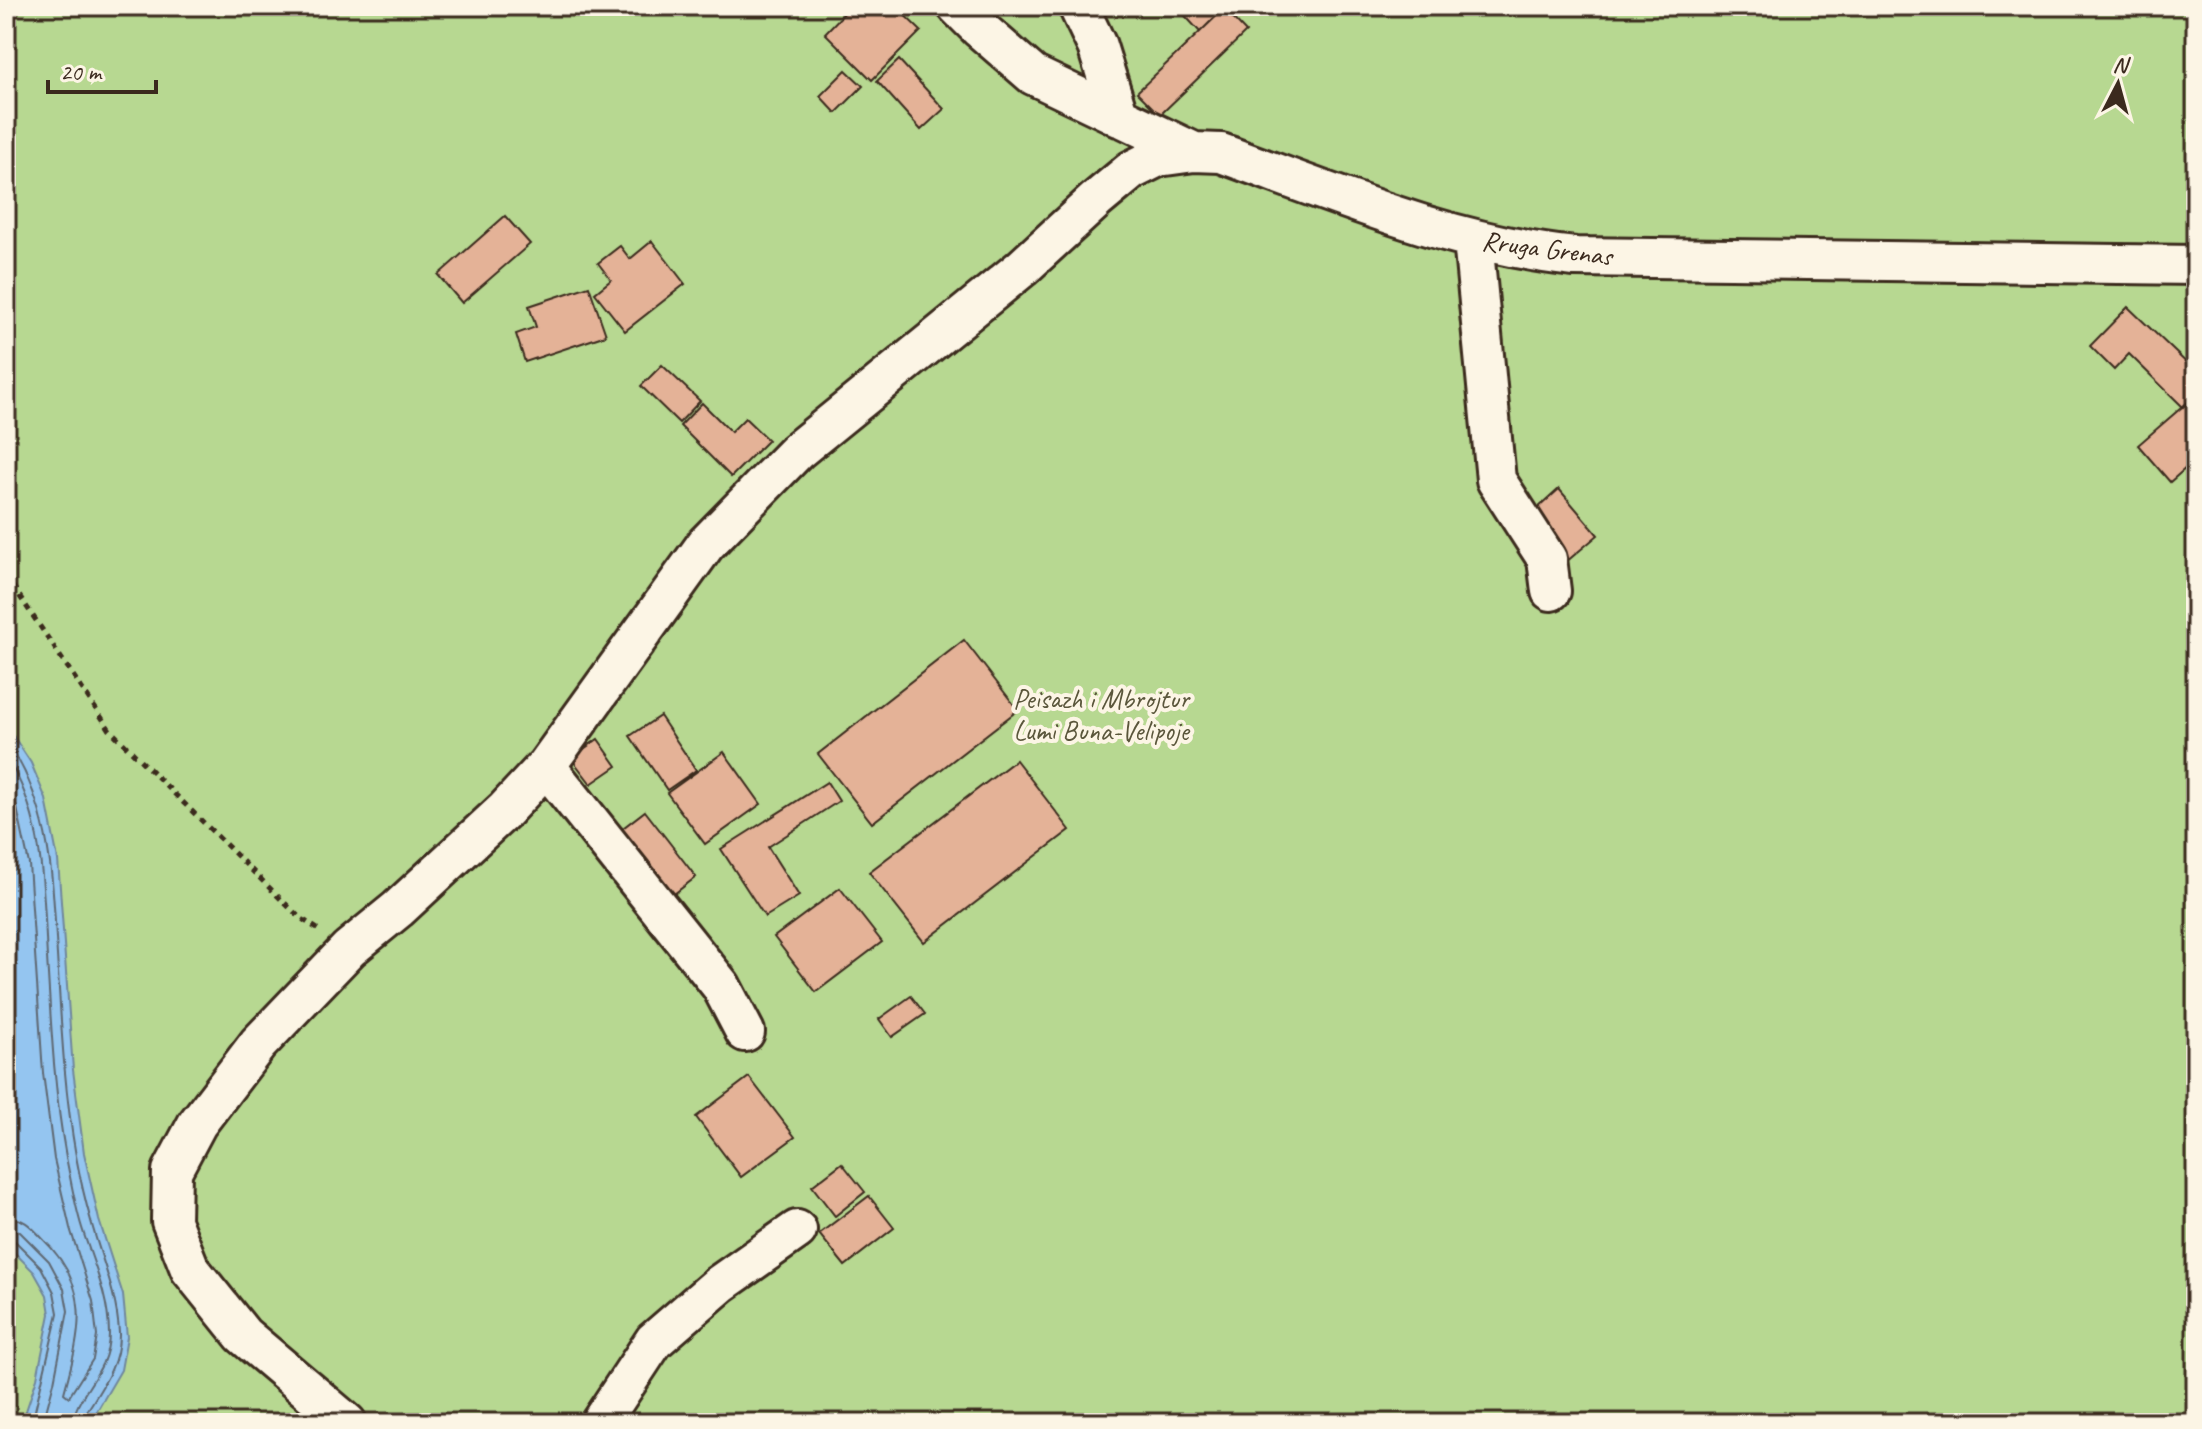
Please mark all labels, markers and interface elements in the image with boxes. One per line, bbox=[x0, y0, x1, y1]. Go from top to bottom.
scale bar bbox=[48, 44, 156, 94]
north arrow bbox=[2078, 44, 2158, 124]
text: N bbox=[2112, 50, 2132, 80]
text: 20 m bbox=[60, 57, 103, 87]
street label: Rruga Grenas bbox=[1480, 223, 1616, 274]
park label: Peisazh i Mbrojtur Lumi Buna-Velipoje bbox=[1013, 681, 1191, 748]

